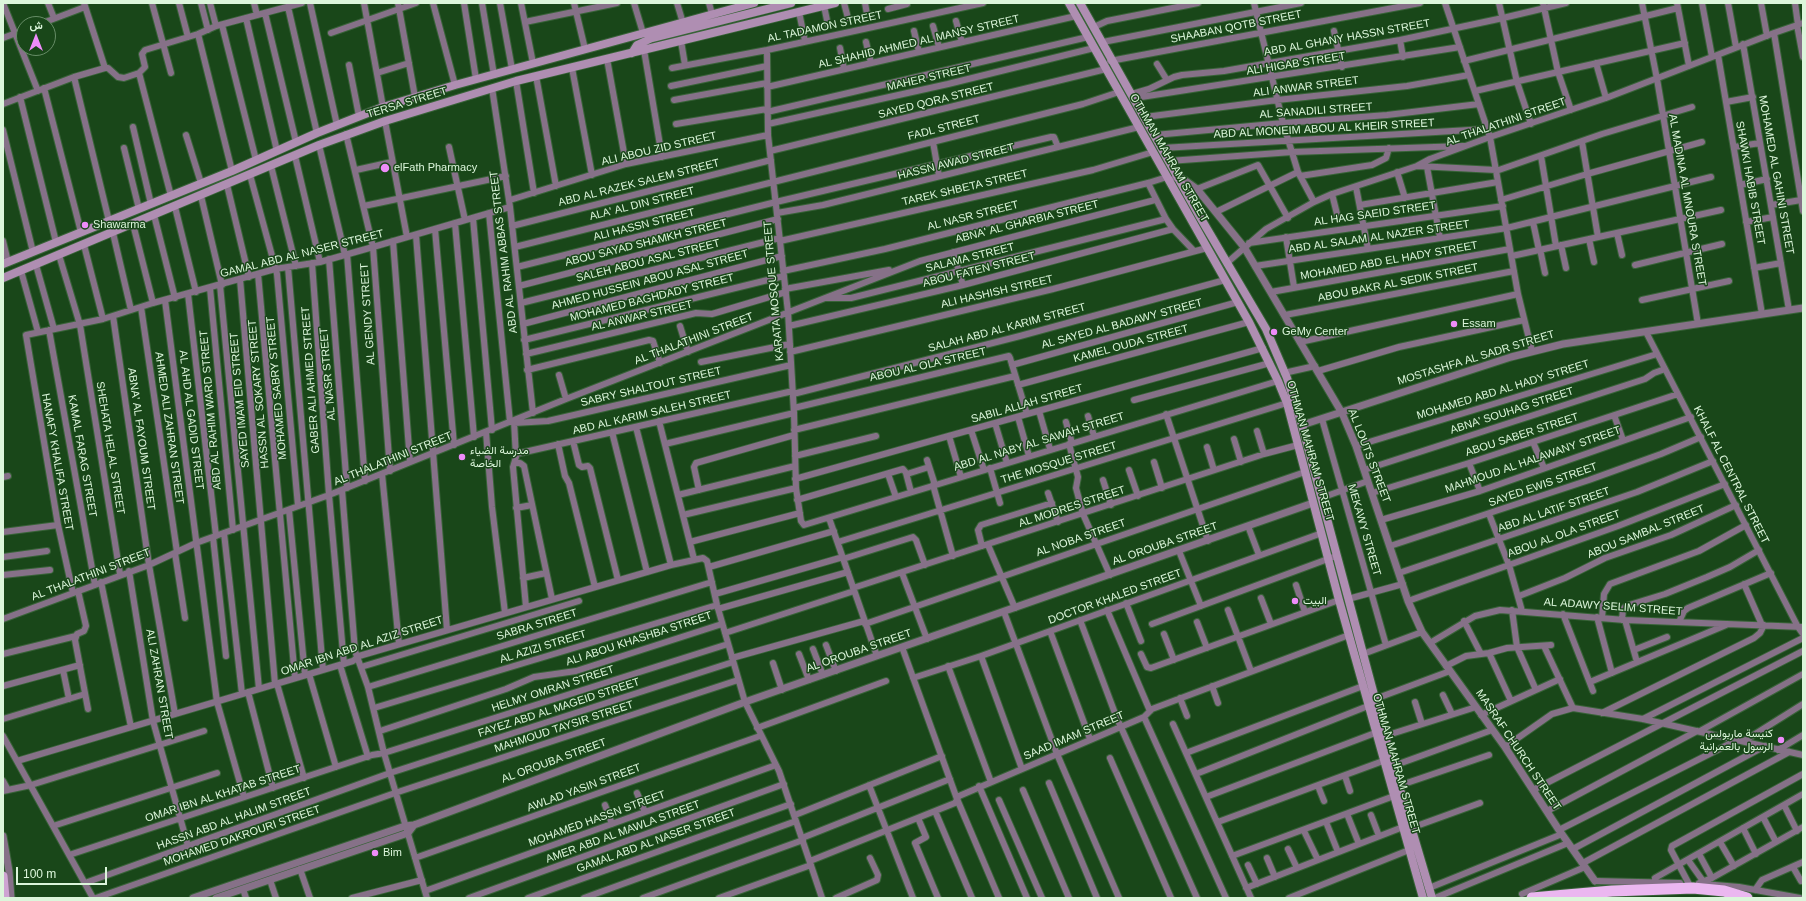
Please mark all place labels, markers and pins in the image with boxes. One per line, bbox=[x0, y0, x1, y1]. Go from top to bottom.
place label: elFath Pharmacy bbox=[394, 161, 477, 175]
marker: elFath Pharmacy bbox=[379, 162, 391, 174]
place label: Shawarma bbox=[93, 218, 146, 232]
marker: Shawarma bbox=[80, 220, 90, 230]
place label: Essam bbox=[1462, 317, 1496, 331]
marker: Essam bbox=[1449, 319, 1459, 329]
place label: GeMy Center bbox=[1282, 325, 1347, 339]
marker: GeMy Center bbox=[1269, 327, 1279, 337]
place label: مدرسة الضياء الخاصة bbox=[470, 444, 529, 470]
marker: مدرسة الضياء الخاصة bbox=[457, 452, 467, 462]
place label: البيت bbox=[1303, 594, 1327, 608]
marker: البيت bbox=[1290, 596, 1300, 606]
place label: كنيسة ماربولس الرسول بالعمرانية bbox=[1699, 727, 1773, 753]
marker: كنيسة ماربولس الرسول بالعمرانية bbox=[1776, 735, 1786, 745]
place label: Bim bbox=[383, 846, 402, 860]
marker: Bim bbox=[370, 848, 380, 858]

